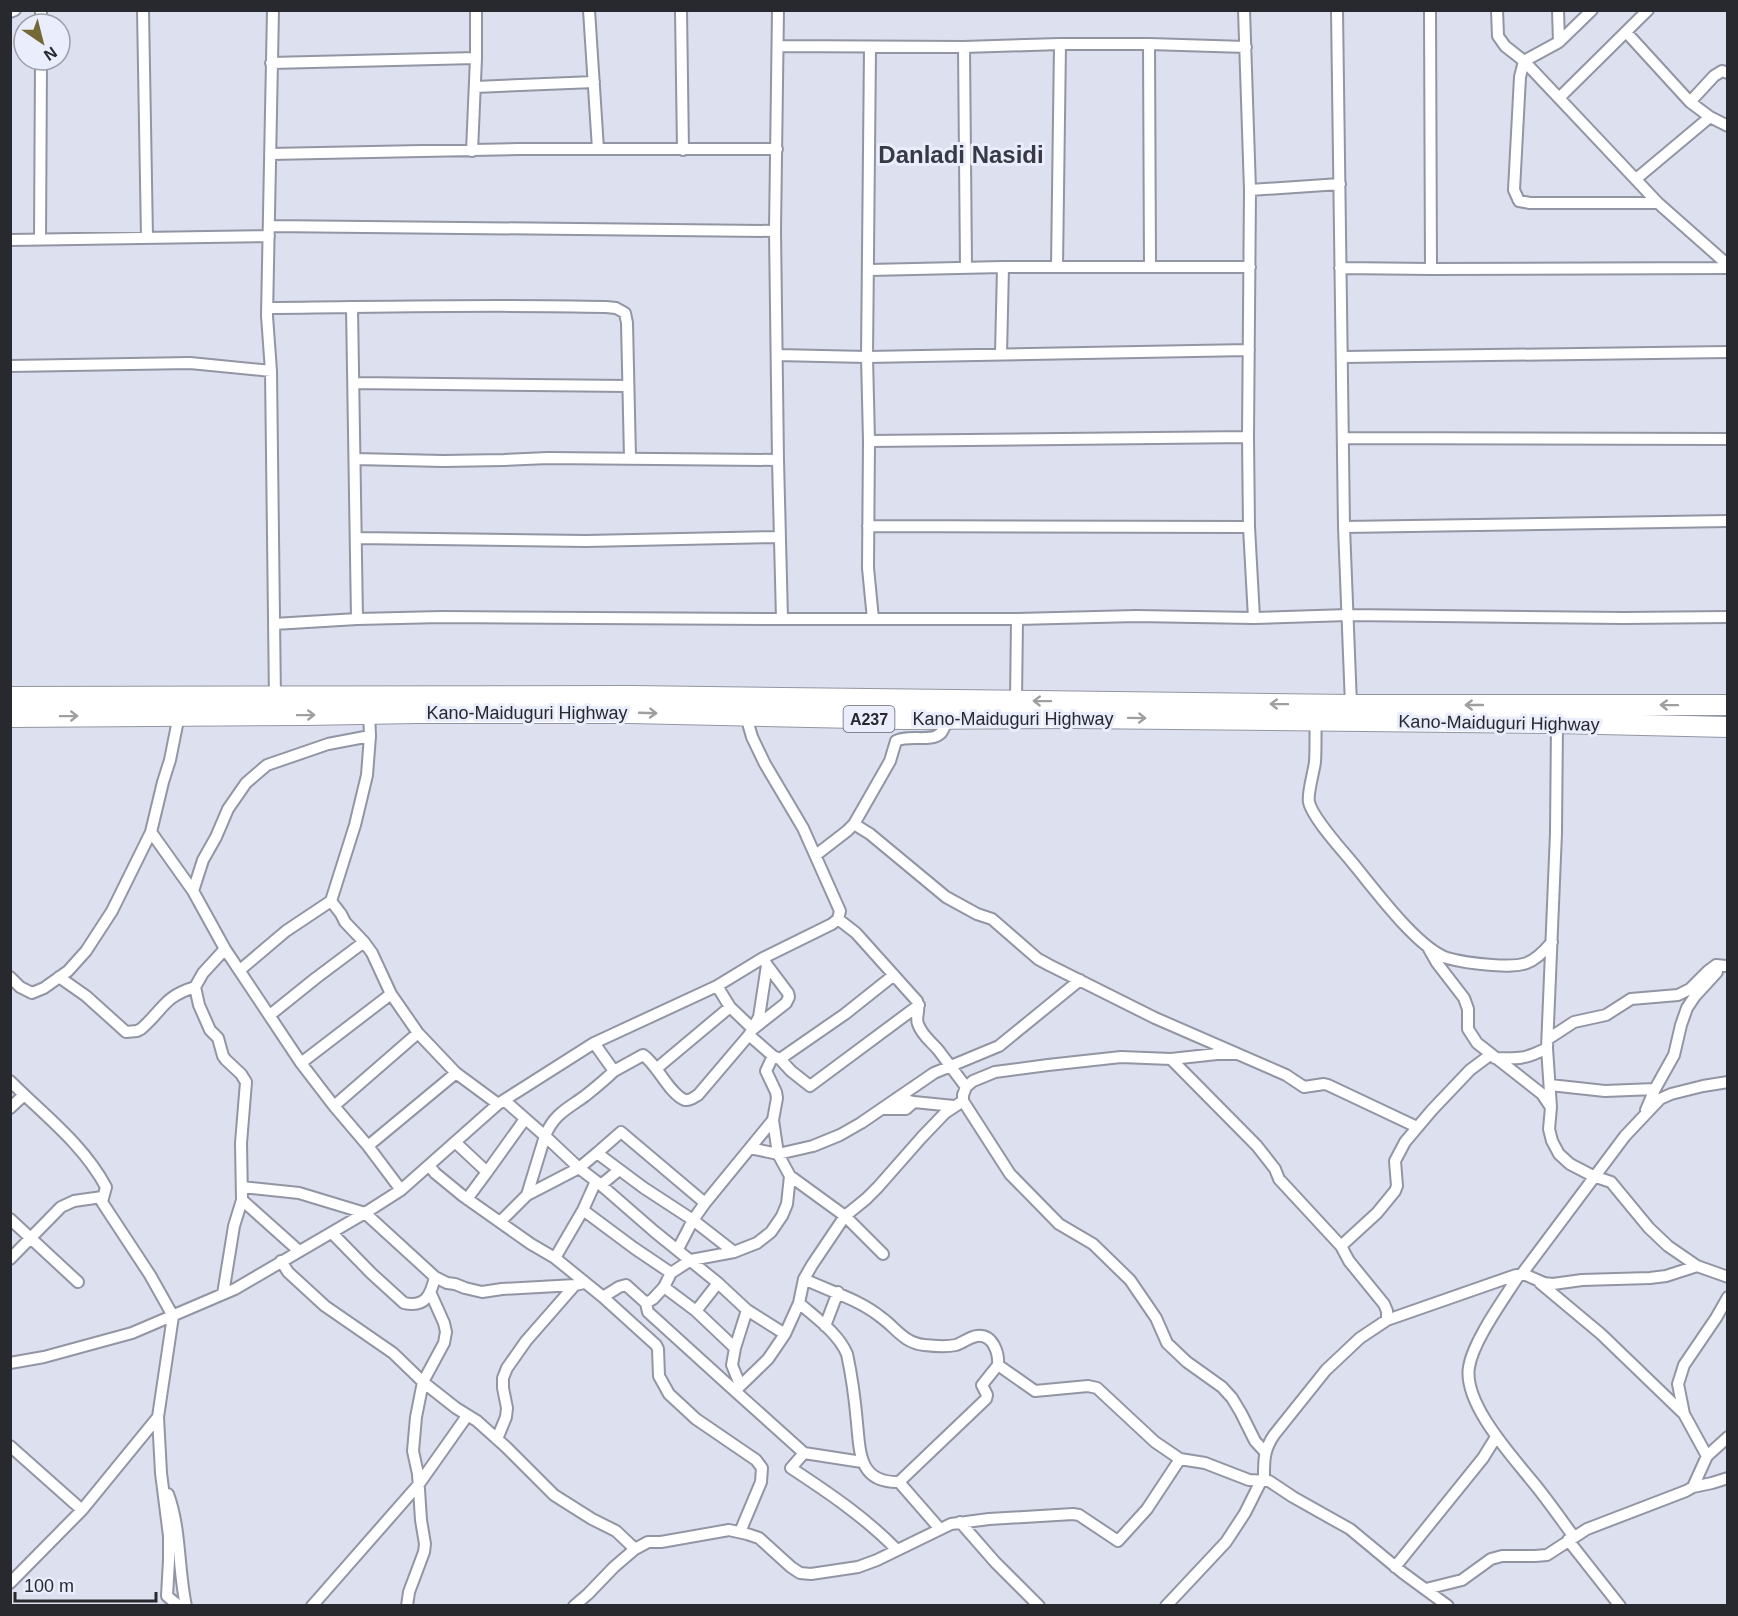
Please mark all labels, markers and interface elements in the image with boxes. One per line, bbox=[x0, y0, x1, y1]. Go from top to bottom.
north arrow bbox=[12, 12, 72, 72]
text: N bbox=[41, 44, 60, 64]
district label: Danladi Nasidi bbox=[878, 141, 1044, 168]
one-way arrow bbox=[1033, 695, 1053, 707]
one-way arrow bbox=[1270, 698, 1290, 710]
one-way arrow bbox=[1465, 699, 1485, 711]
one-way arrow bbox=[1660, 699, 1680, 710]
street label: Kano-Maiduguri Highway bbox=[426, 703, 628, 723]
road number: A237 bbox=[844, 706, 894, 732]
one-way arrow bbox=[637, 708, 657, 719]
one-way arrow bbox=[295, 709, 315, 721]
street label: Kano-Maiduguri Highway bbox=[912, 709, 1114, 729]
one-way arrow bbox=[58, 710, 78, 722]
street label: Kano-Maiduguri Highway bbox=[1398, 711, 1600, 735]
one-way arrow bbox=[1126, 713, 1146, 724]
scale bar bbox=[15, 1565, 156, 1603]
text: 100 m bbox=[24, 1576, 74, 1596]

